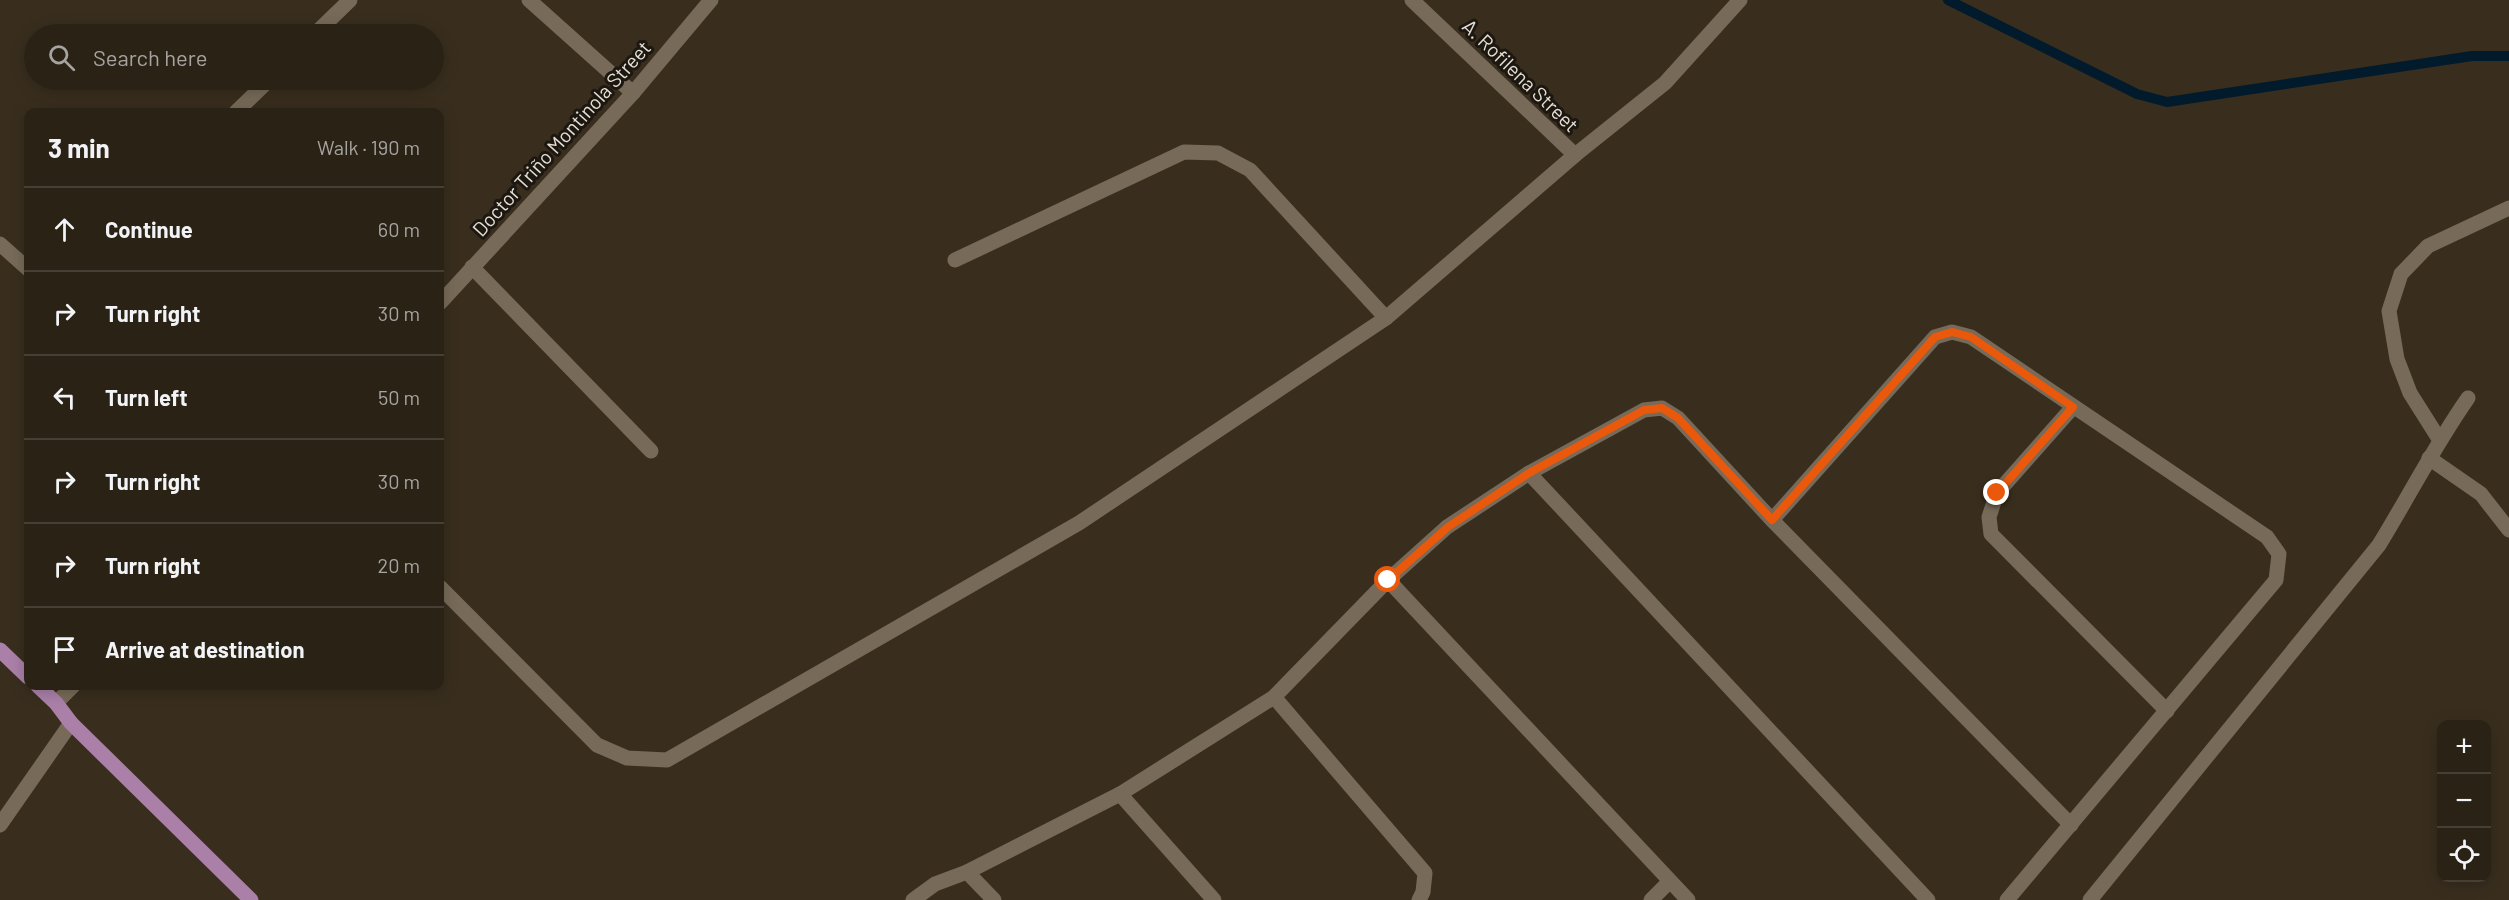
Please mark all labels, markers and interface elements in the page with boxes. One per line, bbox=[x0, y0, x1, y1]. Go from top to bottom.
street label: A. Rofilena Street bbox=[1458, 14, 1584, 136]
search box bbox=[24, 24, 444, 90]
street label: Doctor Triño Montinola Street bbox=[467, 35, 655, 241]
icon: search bbox=[45, 41, 78, 74]
text: Search here bbox=[93, 44, 207, 70]
text: 3 min bbox=[48, 132, 110, 163]
text: Walk · 190 m bbox=[317, 135, 420, 159]
icon: ahead bbox=[48, 213, 81, 246]
text: Continue bbox=[105, 216, 193, 242]
text: 60 m bbox=[378, 217, 420, 241]
icon: right bbox=[48, 297, 81, 330]
text: Turn right bbox=[105, 300, 200, 326]
text: 30 m bbox=[378, 301, 420, 325]
icon: left bbox=[48, 381, 81, 414]
text: Turn left bbox=[105, 384, 188, 410]
text: 50 m bbox=[378, 385, 420, 409]
icon: right bbox=[48, 465, 81, 498]
text: Turn right bbox=[105, 468, 200, 494]
text: 30 m bbox=[378, 469, 420, 493]
route end bbox=[1983, 479, 2009, 505]
icon: right bbox=[48, 549, 81, 582]
text: Turn right bbox=[105, 552, 200, 578]
text: 20 m bbox=[377, 553, 420, 577]
route start bbox=[1374, 566, 1400, 592]
icon: arrive bbox=[48, 633, 81, 666]
text: Arrive at destination bbox=[105, 636, 304, 662]
map controls bbox=[2437, 720, 2491, 882]
button: + bbox=[2437, 720, 2491, 774]
button: − bbox=[2437, 774, 2491, 828]
button: locate bbox=[2437, 828, 2491, 882]

